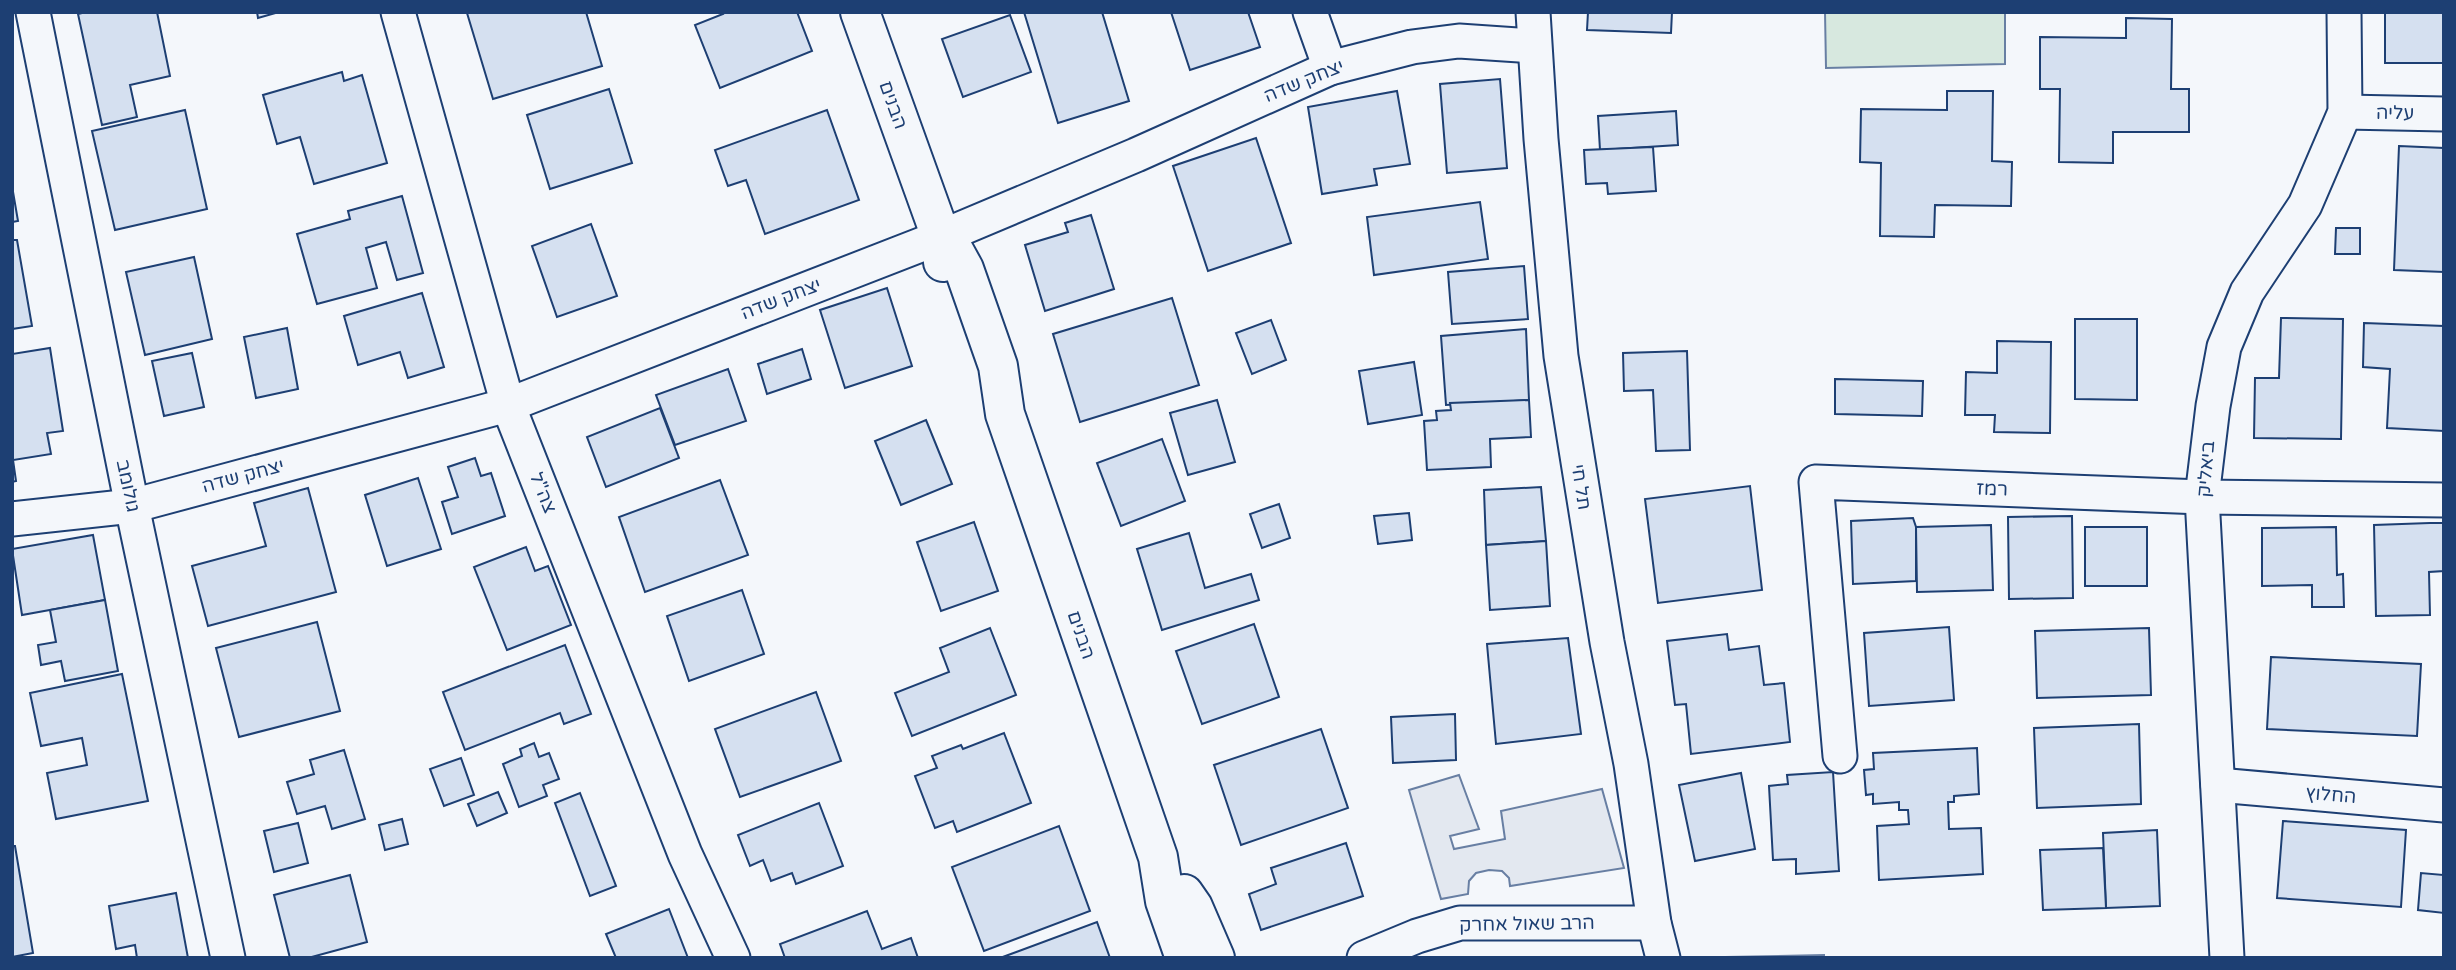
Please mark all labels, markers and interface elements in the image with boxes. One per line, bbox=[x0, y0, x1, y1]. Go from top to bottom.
street label: יצחק שדה bbox=[1261, 55, 1347, 107]
street label: הבנים bbox=[874, 78, 912, 132]
street label: עליה bbox=[2376, 102, 2414, 124]
street label: יצחק שדה bbox=[738, 274, 824, 324]
street label: ביאליק bbox=[2193, 440, 2219, 498]
street label: יצחק שדה bbox=[199, 454, 287, 498]
street label: גולומב bbox=[112, 458, 144, 514]
street label: תל חי bbox=[1567, 463, 1595, 511]
street label: צה"ל bbox=[525, 469, 561, 517]
street label: רמז bbox=[1976, 477, 2008, 501]
street label: הבנים bbox=[1063, 608, 1099, 662]
street label: החלוץ bbox=[2305, 782, 2357, 808]
street label: הרב שאול אחרק bbox=[1459, 912, 1595, 936]

